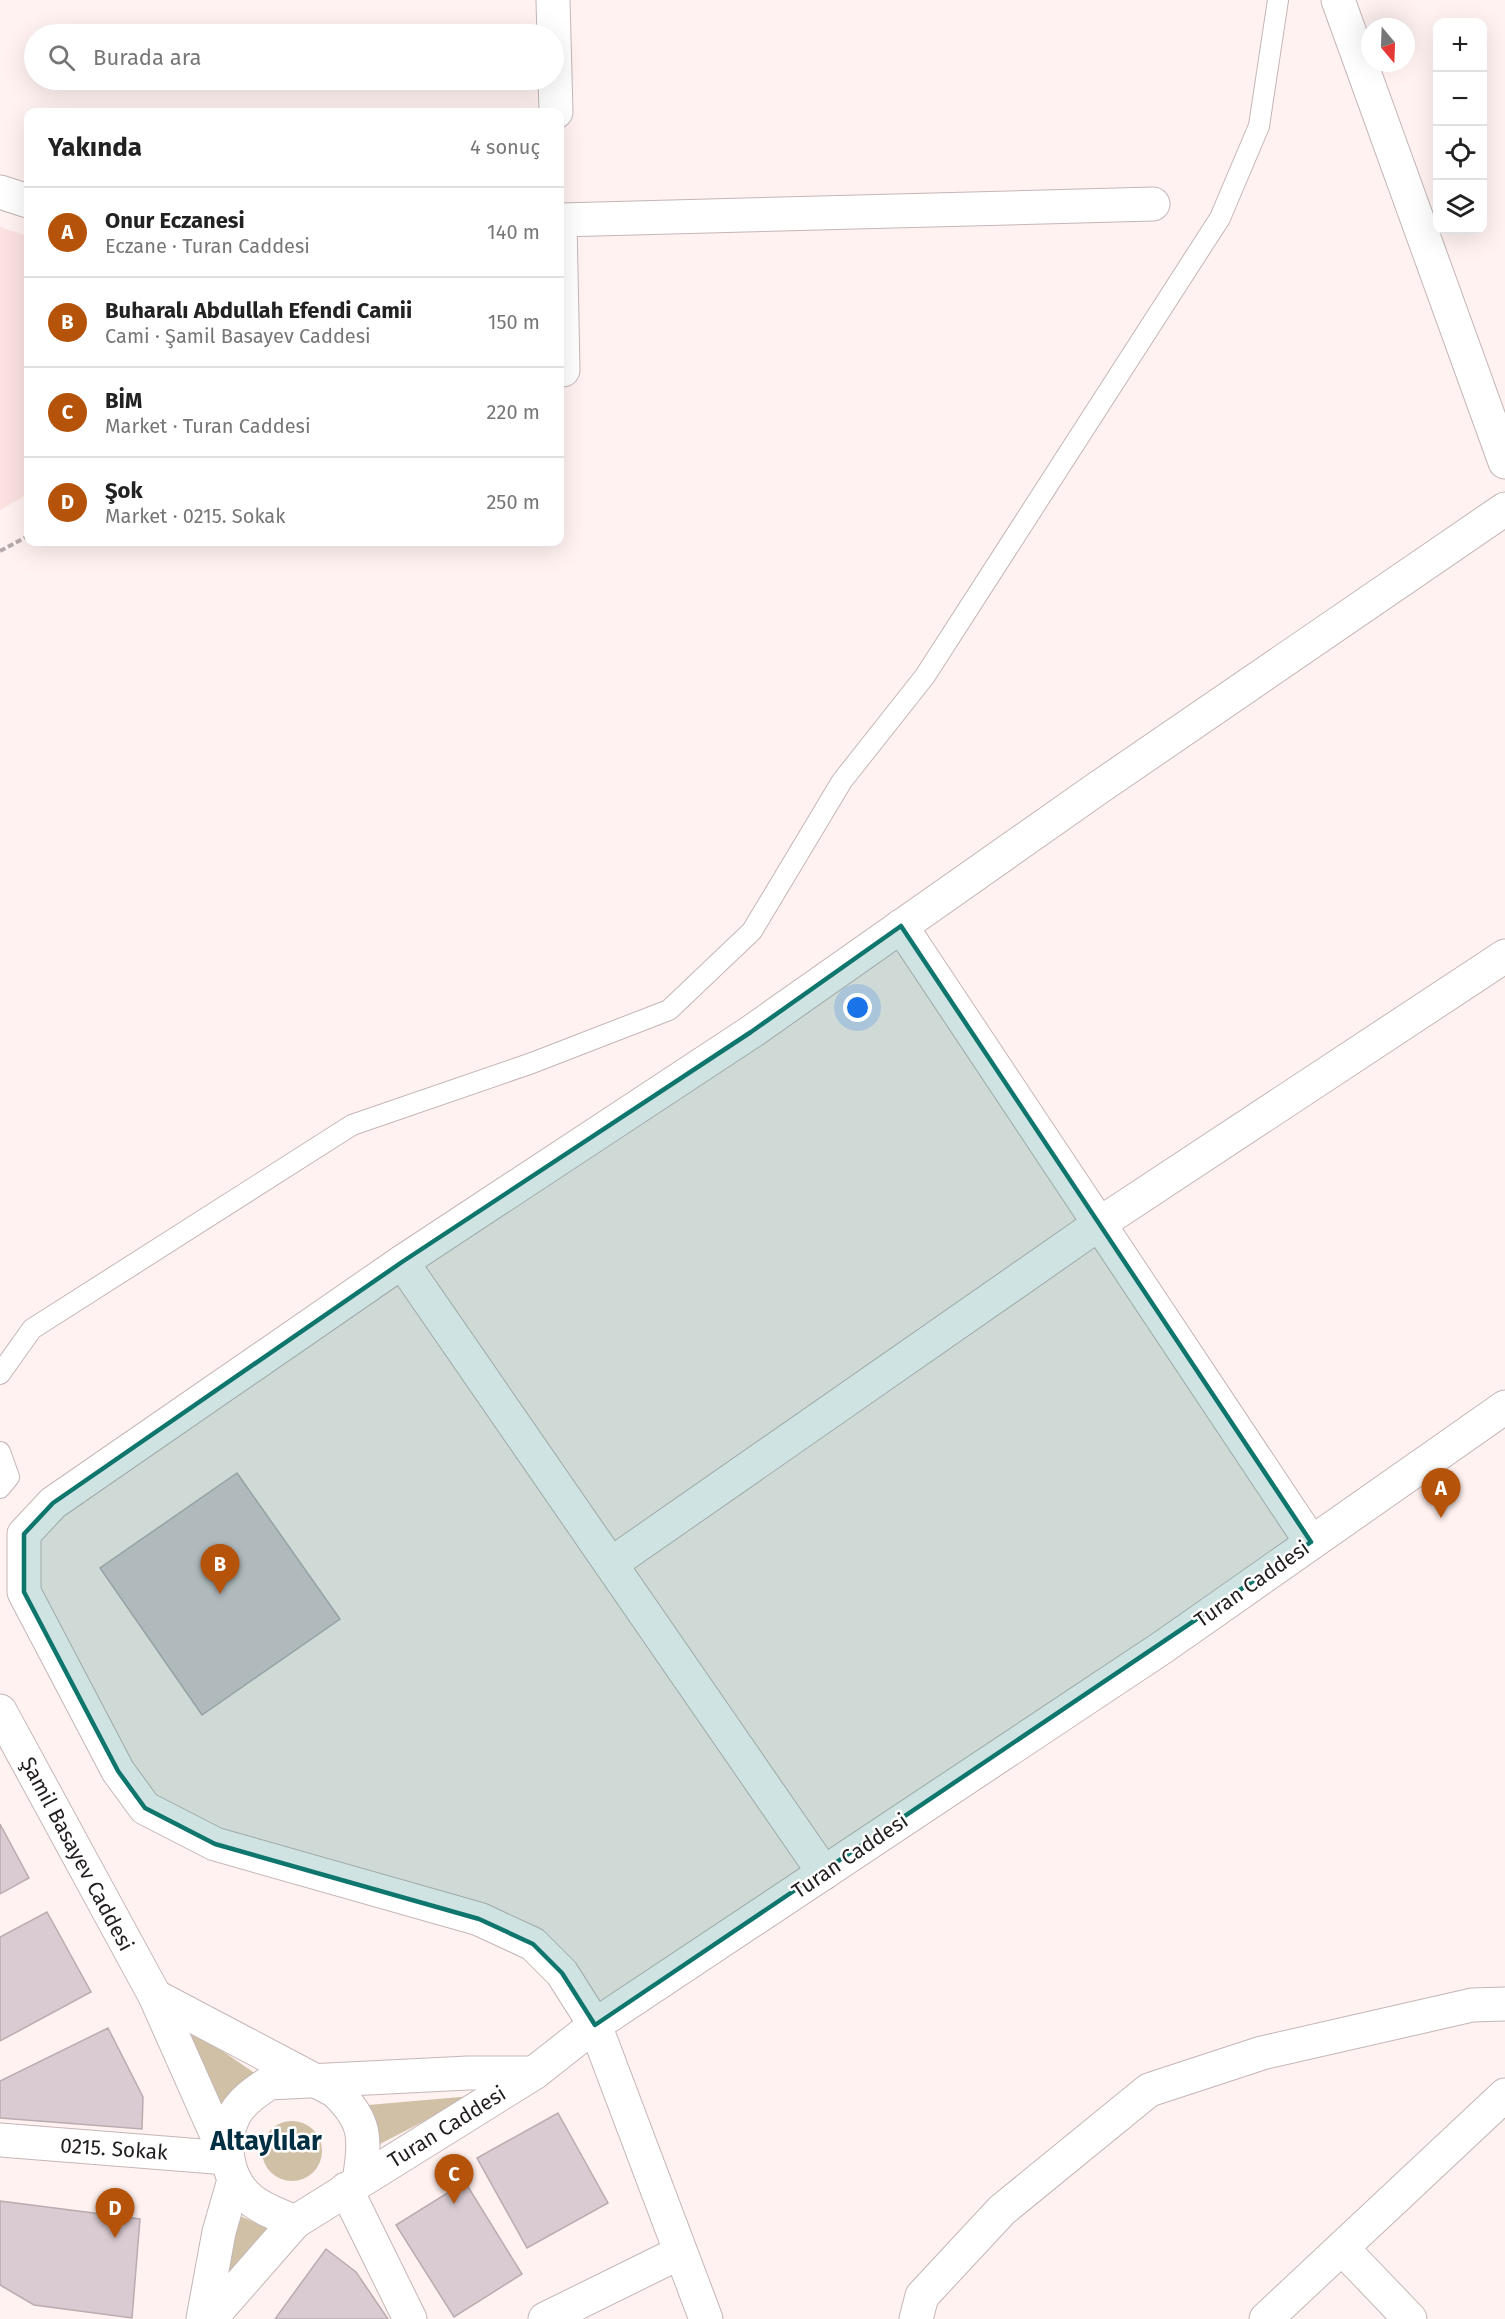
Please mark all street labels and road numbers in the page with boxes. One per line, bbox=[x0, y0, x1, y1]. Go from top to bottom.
street label: Turan Caddesi bbox=[1190, 1535, 1314, 1633]
street label: Şamil Basayev Caddesi bbox=[15, 1753, 139, 1955]
street label: Turan Caddesi bbox=[787, 1808, 913, 1904]
street label: Turan Caddesi bbox=[383, 2081, 511, 2173]
street label: 0215. Sokak bbox=[59, 2132, 169, 2166]

